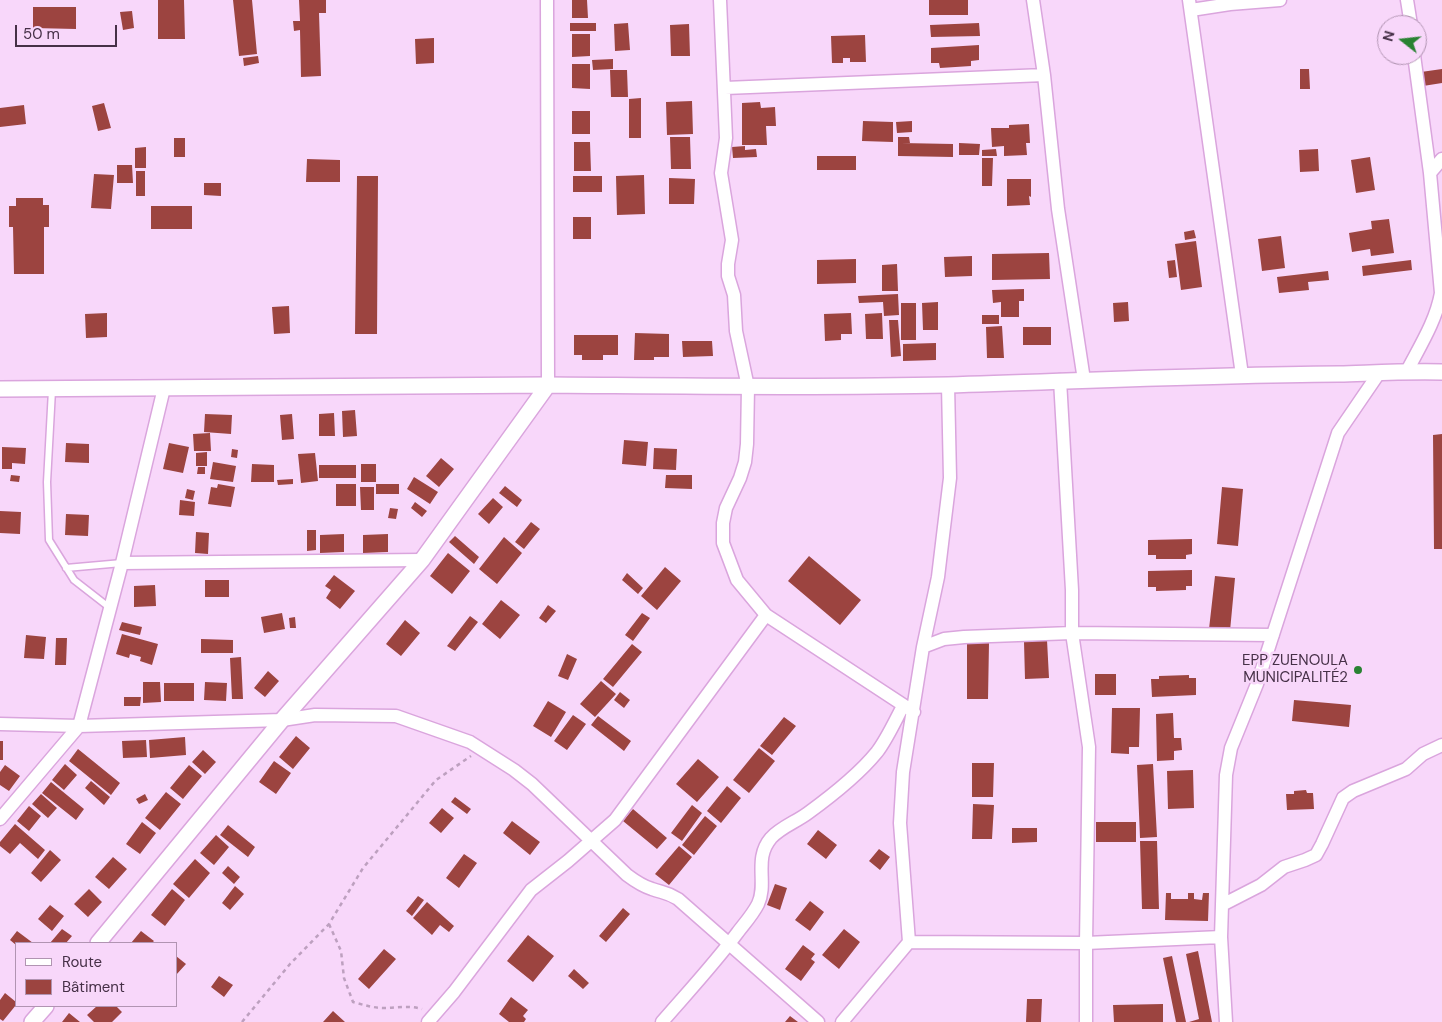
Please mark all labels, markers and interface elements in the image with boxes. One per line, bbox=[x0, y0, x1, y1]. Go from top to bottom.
scale bar bbox=[18, 15, 120, 47]
north arrow bbox=[1377, 15, 1427, 65]
text: 50 m bbox=[23, 24, 60, 44]
text: N bbox=[1378, 29, 1399, 44]
place label: EPP ZUENOULA MUNICIPALITÉ2 bbox=[1242, 652, 1348, 687]
marker: EPP ZUENOULA MUNICIPALITÉ2 bbox=[1352, 664, 1364, 676]
legend bbox=[15, 942, 178, 1007]
text: Route bbox=[62, 952, 102, 972]
text: Bâtiment bbox=[62, 977, 125, 997]

